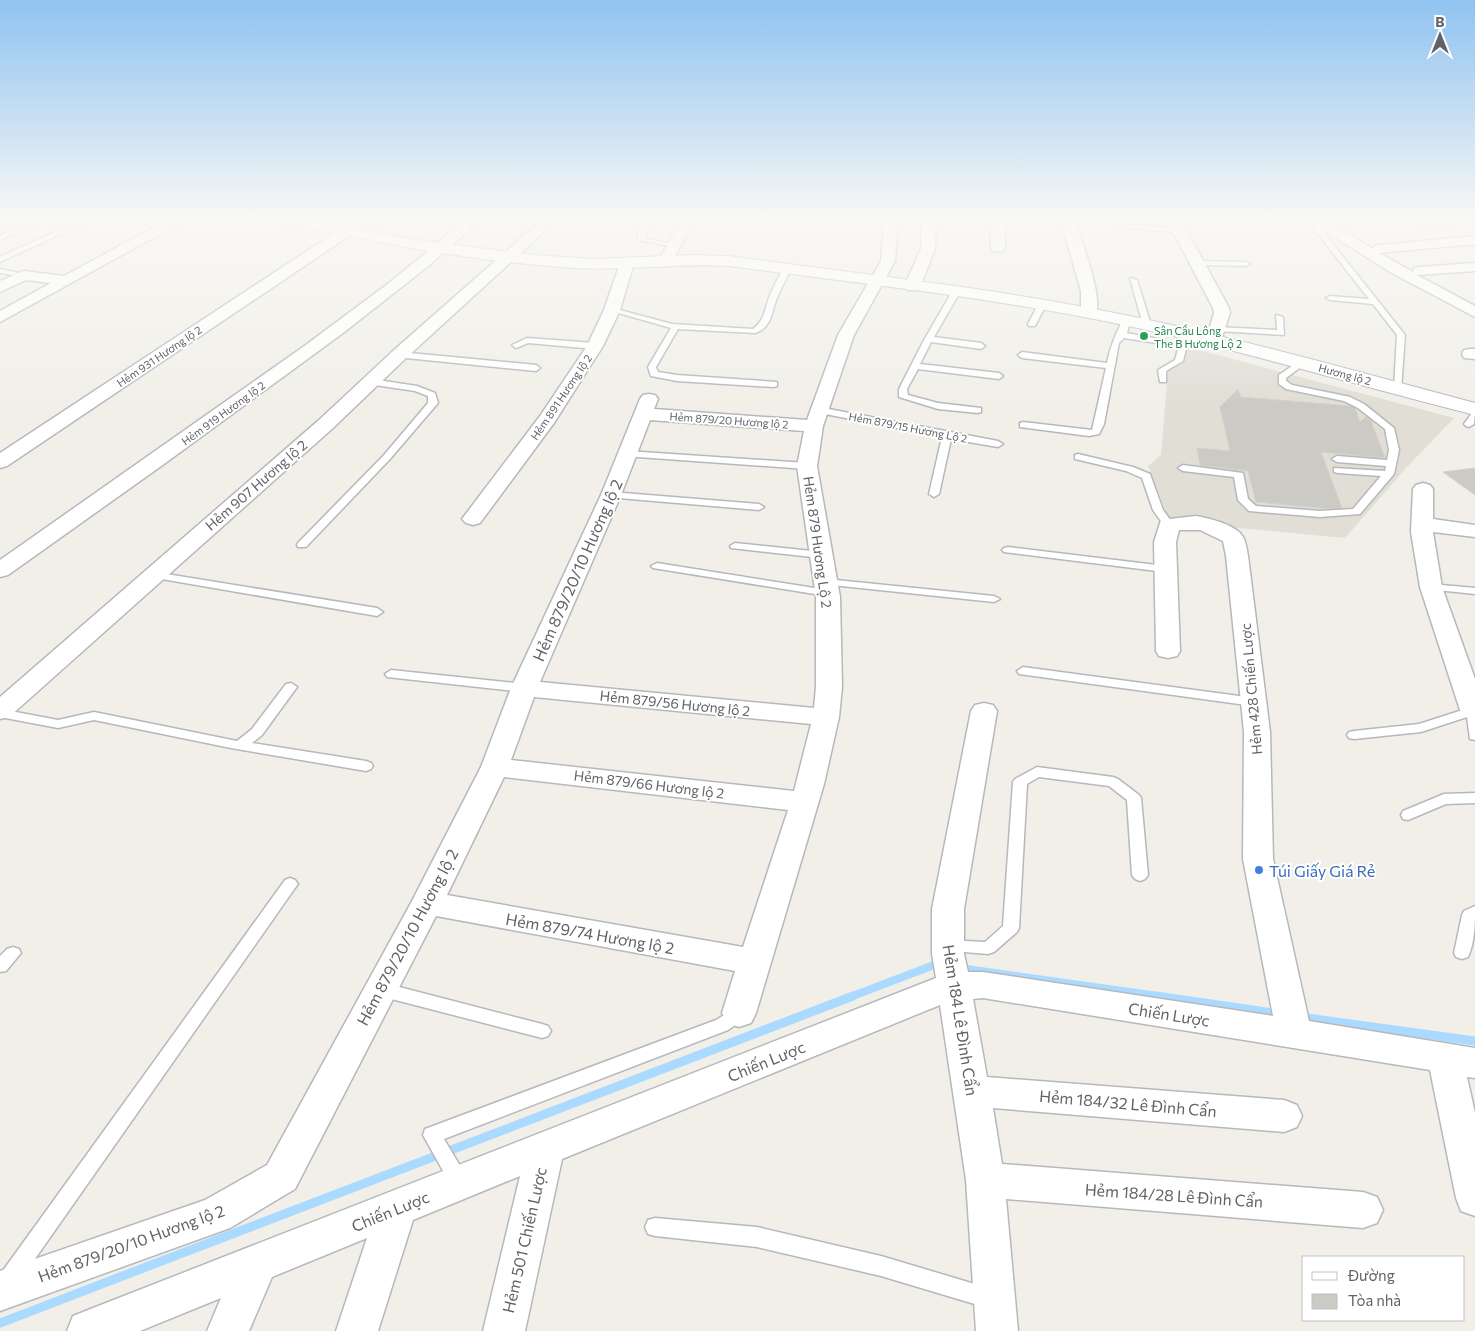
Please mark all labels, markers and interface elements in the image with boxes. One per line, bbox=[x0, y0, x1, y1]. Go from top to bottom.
north arrow bbox=[1415, 10, 1465, 60]
text: B bbox=[1435, 13, 1445, 30]
street label: Hẻm 931 Hương lộ 2 bbox=[114, 323, 204, 389]
place label: Sân Cầu Lông The B Hương Lộ 2 bbox=[1154, 324, 1242, 350]
marker: Sân Cầu Lông The B Hương Lộ 2 bbox=[1138, 330, 1150, 342]
street label: Hẻm 891 Hương lộ 2 bbox=[528, 352, 594, 442]
street label: Hương lộ 2 bbox=[1317, 361, 1373, 387]
street label: Hẻm 919 Hương lộ 2 bbox=[179, 378, 267, 448]
street label: Hẻm 879/20 Hương lộ 2 bbox=[669, 409, 789, 431]
street label: Hẻm 879/15 Hương Lộ 2 bbox=[848, 409, 968, 445]
street label: Hẻm 907 Hương lộ 2 bbox=[202, 436, 311, 534]
street label: Hẻm 879 Hương Lộ 2 bbox=[800, 475, 836, 609]
street label: Hẻm 879/20/10 Hương lộ 2 bbox=[528, 476, 626, 664]
street label: Hẻm 428 Chiến Lược bbox=[1237, 623, 1265, 755]
street label: Hẻm 879/56 Hương lộ 2 bbox=[599, 687, 751, 719]
street label: Hẻm 879/66 Hương lộ 2 bbox=[573, 766, 725, 802]
street label: Hẻm 879/20/10 Hương lộ 2 bbox=[352, 845, 462, 1028]
place label: Túi Giấy Giá Rẻ bbox=[1269, 861, 1375, 880]
marker: Túi Giấy Giá Rẻ bbox=[1253, 864, 1265, 876]
street label: Hẻm 879/74 Hương lộ 2 bbox=[504, 909, 676, 957]
street label: Hẻm 184 Lê Đình Cẩn bbox=[940, 943, 982, 1097]
street label: Chiến Lược bbox=[1127, 998, 1211, 1030]
street label: Chiến Lược bbox=[724, 1037, 808, 1085]
street label: Hẻm 184/32 Lê Đình Cẩn bbox=[1038, 1086, 1218, 1120]
street label: Hẻm 501 Chiến Lược bbox=[498, 1165, 550, 1315]
street label: Hẻm 184/28 Lê Đình Cẩn bbox=[1084, 1179, 1264, 1211]
street label: Chiến Lược bbox=[348, 1187, 432, 1235]
street label: Hẻm 879/20/10 Hương lộ 2 bbox=[35, 1200, 227, 1286]
legend bbox=[1302, 1256, 1465, 1321]
text: Đường bbox=[1347, 1266, 1395, 1284]
text: Tòa nhà bbox=[1348, 1291, 1401, 1309]

